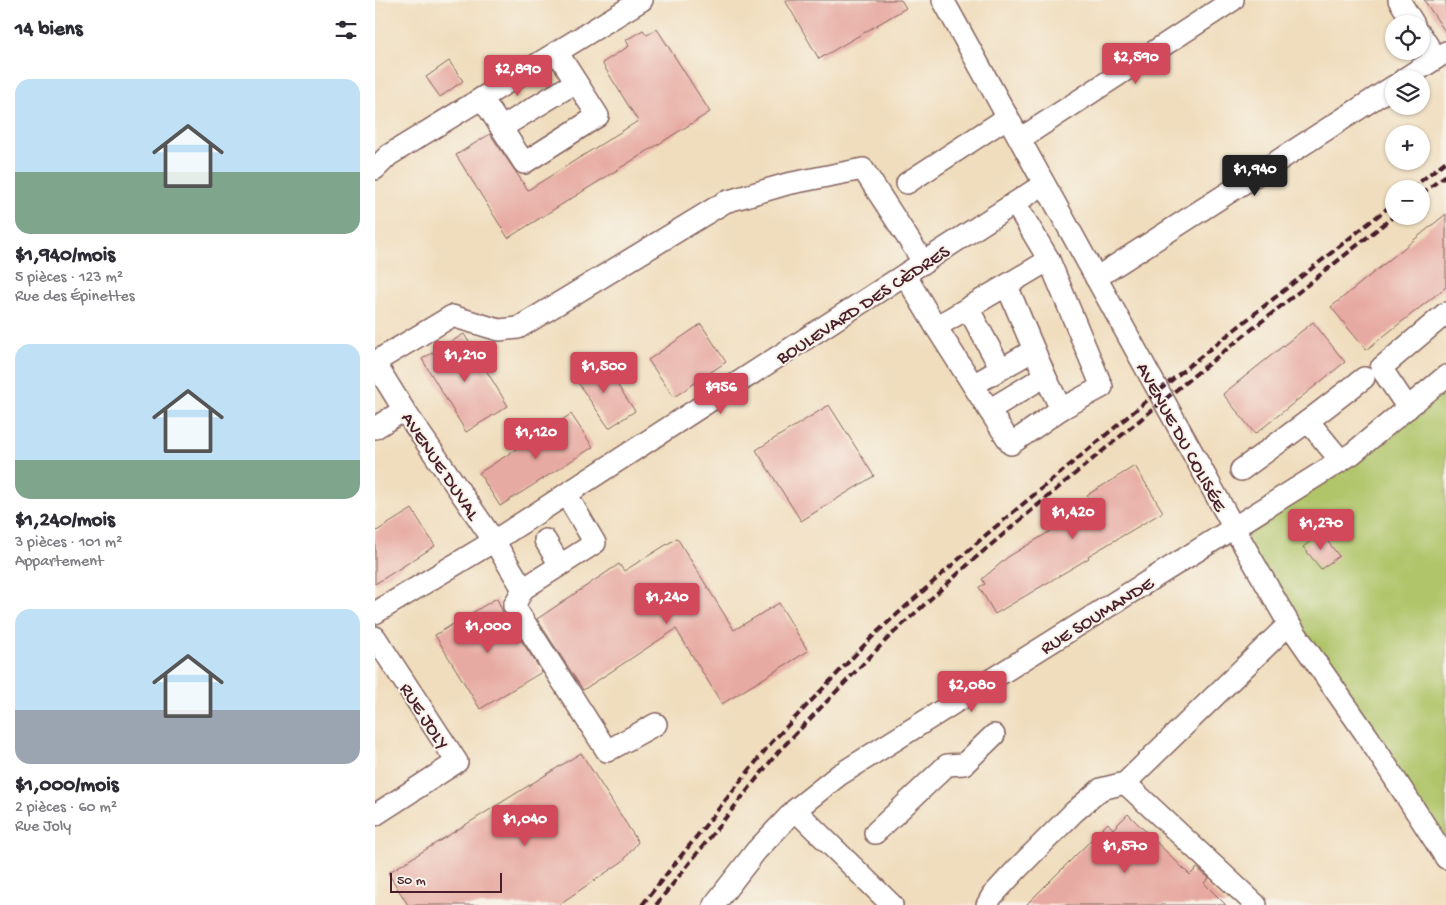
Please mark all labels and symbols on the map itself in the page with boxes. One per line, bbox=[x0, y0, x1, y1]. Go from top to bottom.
pin: $2,590 bbox=[1095, 42, 1177, 85]
pin: $2,890 bbox=[477, 54, 559, 97]
pin: $1,940 bbox=[1214, 154, 1296, 197]
street label: BOULEVARD DES CÈDRES bbox=[772, 241, 955, 371]
pin: $1,210 bbox=[424, 340, 506, 383]
pin: $1,500 bbox=[563, 352, 645, 394]
street label: AVENUE DU COLISÉE bbox=[1129, 359, 1231, 517]
pin: $956 bbox=[691, 372, 751, 415]
street label: AVENUE DUVAL bbox=[395, 409, 484, 526]
pin: $1,120 bbox=[495, 418, 577, 460]
pin: $1,420 bbox=[1032, 498, 1114, 540]
pin: $1,270 bbox=[1280, 508, 1362, 551]
street label: RUE SOUMANDE bbox=[1037, 572, 1160, 661]
pin: $1,240 bbox=[626, 582, 708, 625]
pin: $1,000 bbox=[447, 612, 529, 654]
pin: $2,080 bbox=[931, 670, 1013, 713]
street label: RUE JOLY bbox=[393, 679, 453, 755]
pin: $1,040 bbox=[484, 804, 566, 847]
pin: $1,570 bbox=[1084, 832, 1166, 874]
scale bar bbox=[390, 870, 503, 893]

